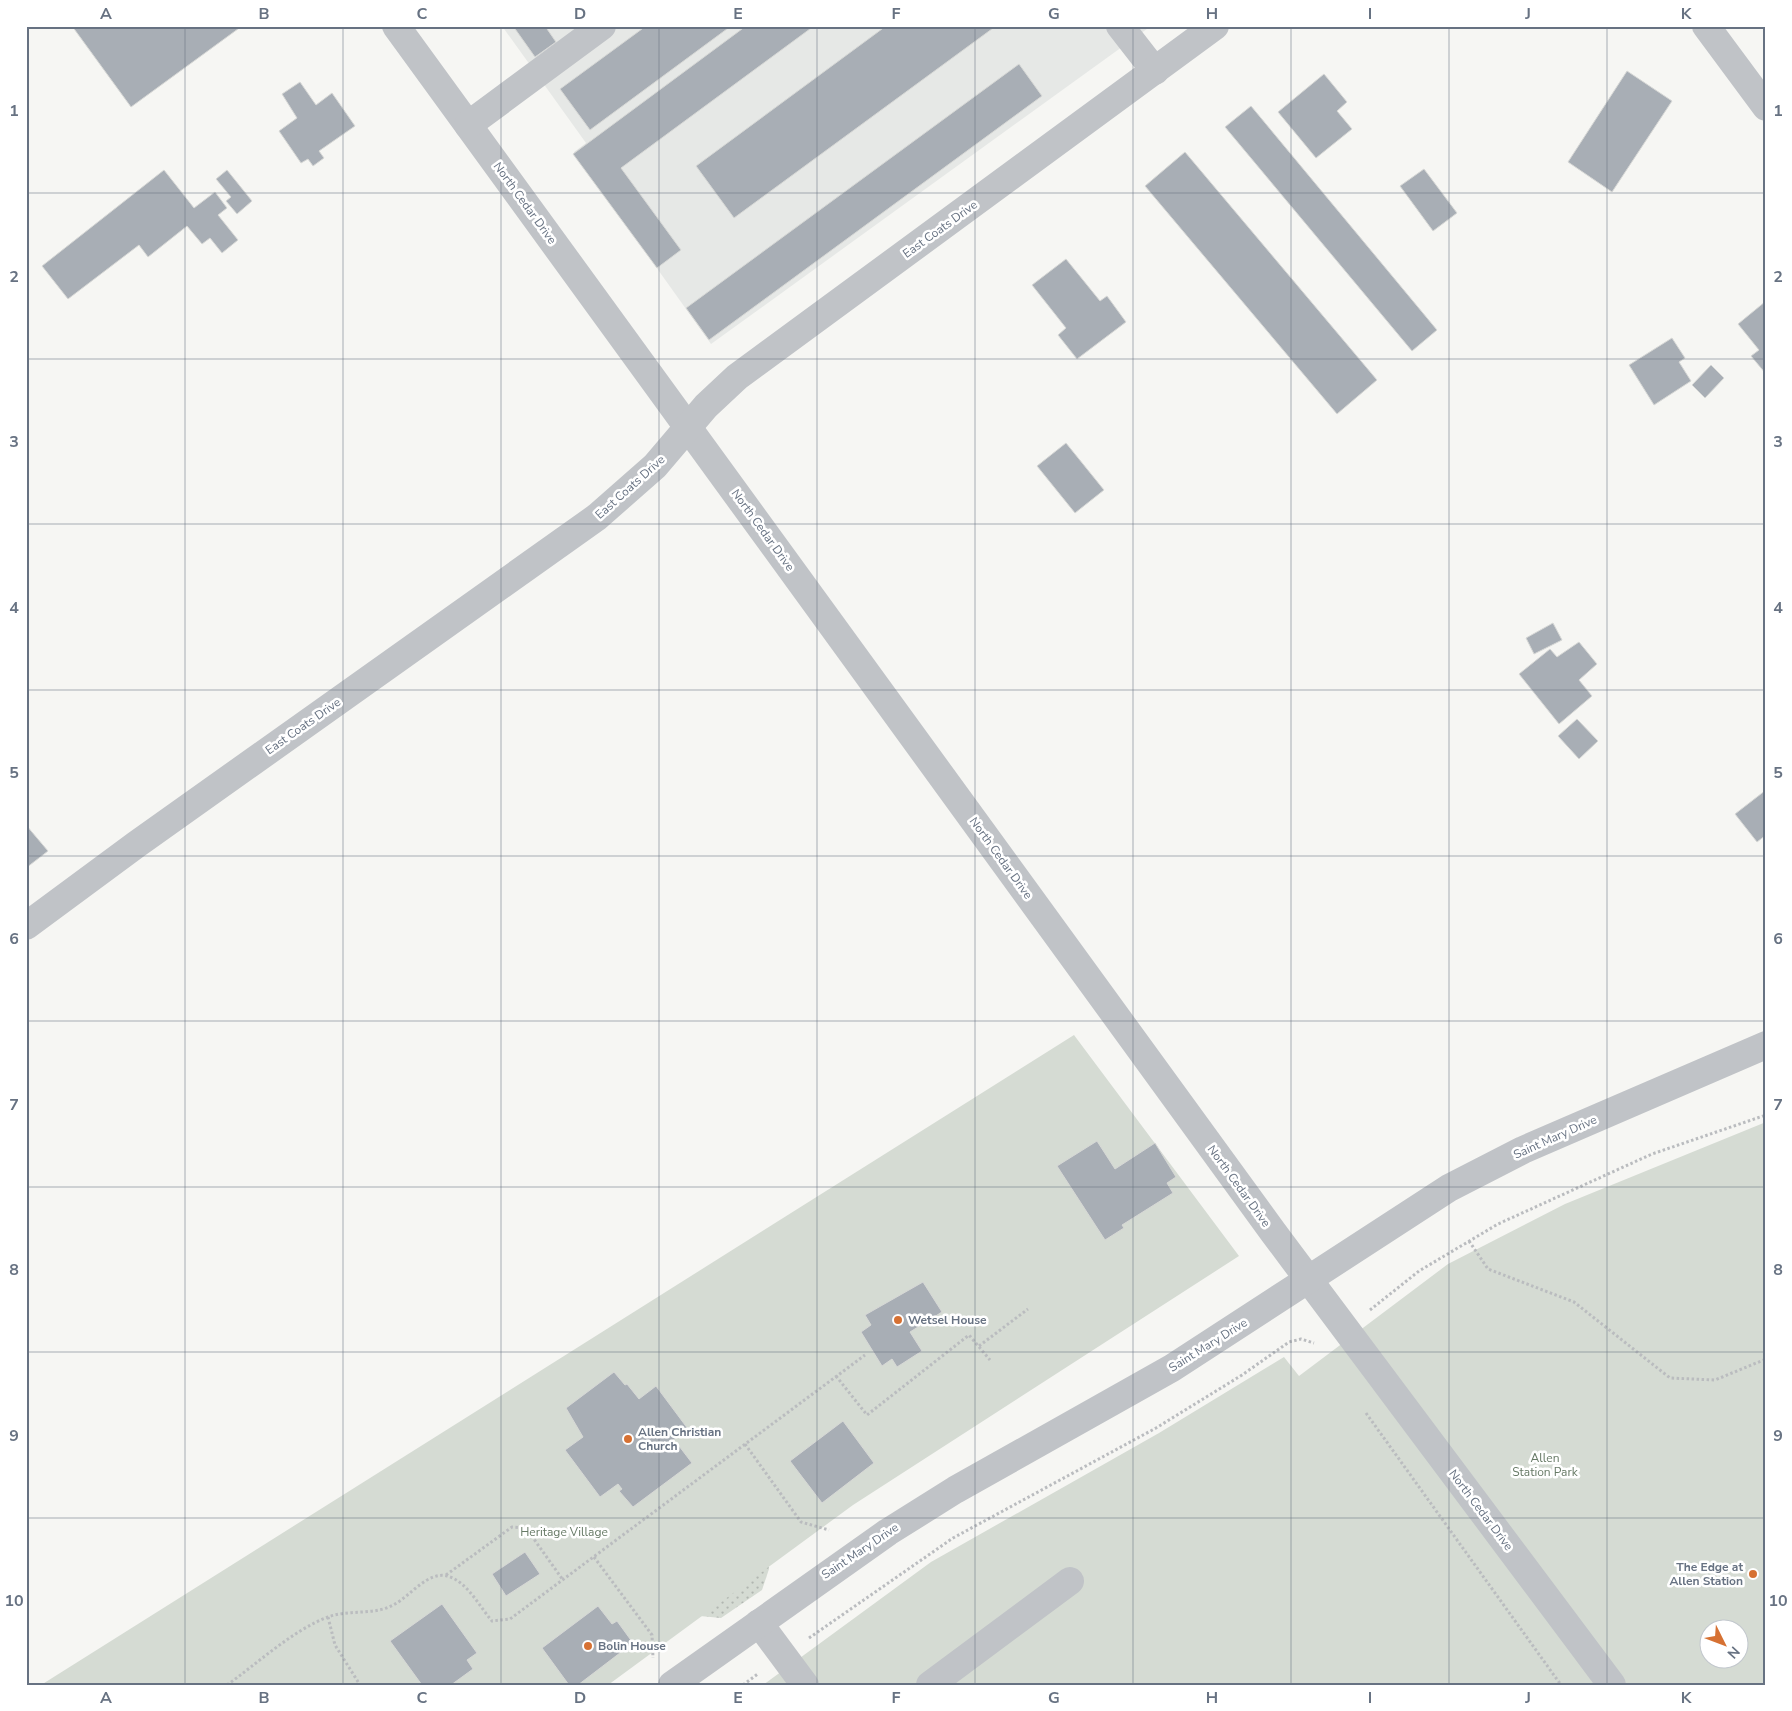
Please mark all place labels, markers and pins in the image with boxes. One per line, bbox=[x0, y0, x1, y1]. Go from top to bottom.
place label: Wetsel House bbox=[908, 1312, 987, 1328]
marker: Wetsel House bbox=[892, 1314, 904, 1326]
place label: Allen Christian Church bbox=[638, 1424, 721, 1454]
marker: Allen Christian Church bbox=[622, 1433, 634, 1445]
place label: The Edge at Allen Station bbox=[1669, 1559, 1743, 1589]
marker: The Edge at Allen Station bbox=[1747, 1568, 1759, 1580]
place label: Bolin House bbox=[598, 1638, 666, 1654]
marker: Bolin House bbox=[582, 1640, 594, 1652]

